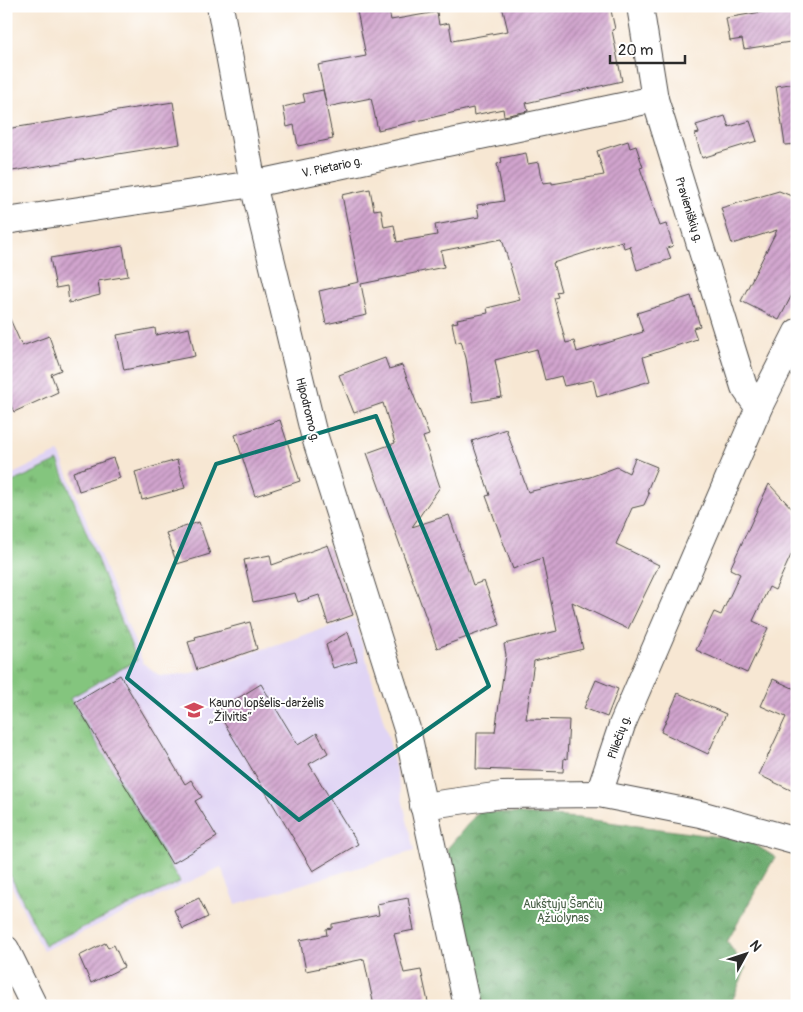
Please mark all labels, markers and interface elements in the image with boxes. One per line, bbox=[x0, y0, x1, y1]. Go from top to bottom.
scale bar bbox=[610, 32, 686, 64]
text: 20 m bbox=[618, 41, 653, 60]
street label: V. Pietario g. bbox=[301, 154, 364, 181]
street label: Pravieniškių g. bbox=[671, 175, 706, 245]
street label: Hipodromo g. bbox=[292, 376, 323, 444]
place label: Kauno lopšelis-darželis „Žilvitis“ bbox=[209, 696, 324, 725]
school or university icon: Kauno lopšelis-darželis „Žilvitis“ bbox=[183, 699, 205, 721]
street label: Piliečių g. bbox=[605, 713, 634, 761]
park label: Aukštųjų Šančių Ąžuolynas bbox=[523, 896, 603, 926]
north arrow bbox=[720, 930, 770, 980]
text: N bbox=[746, 937, 765, 955]

